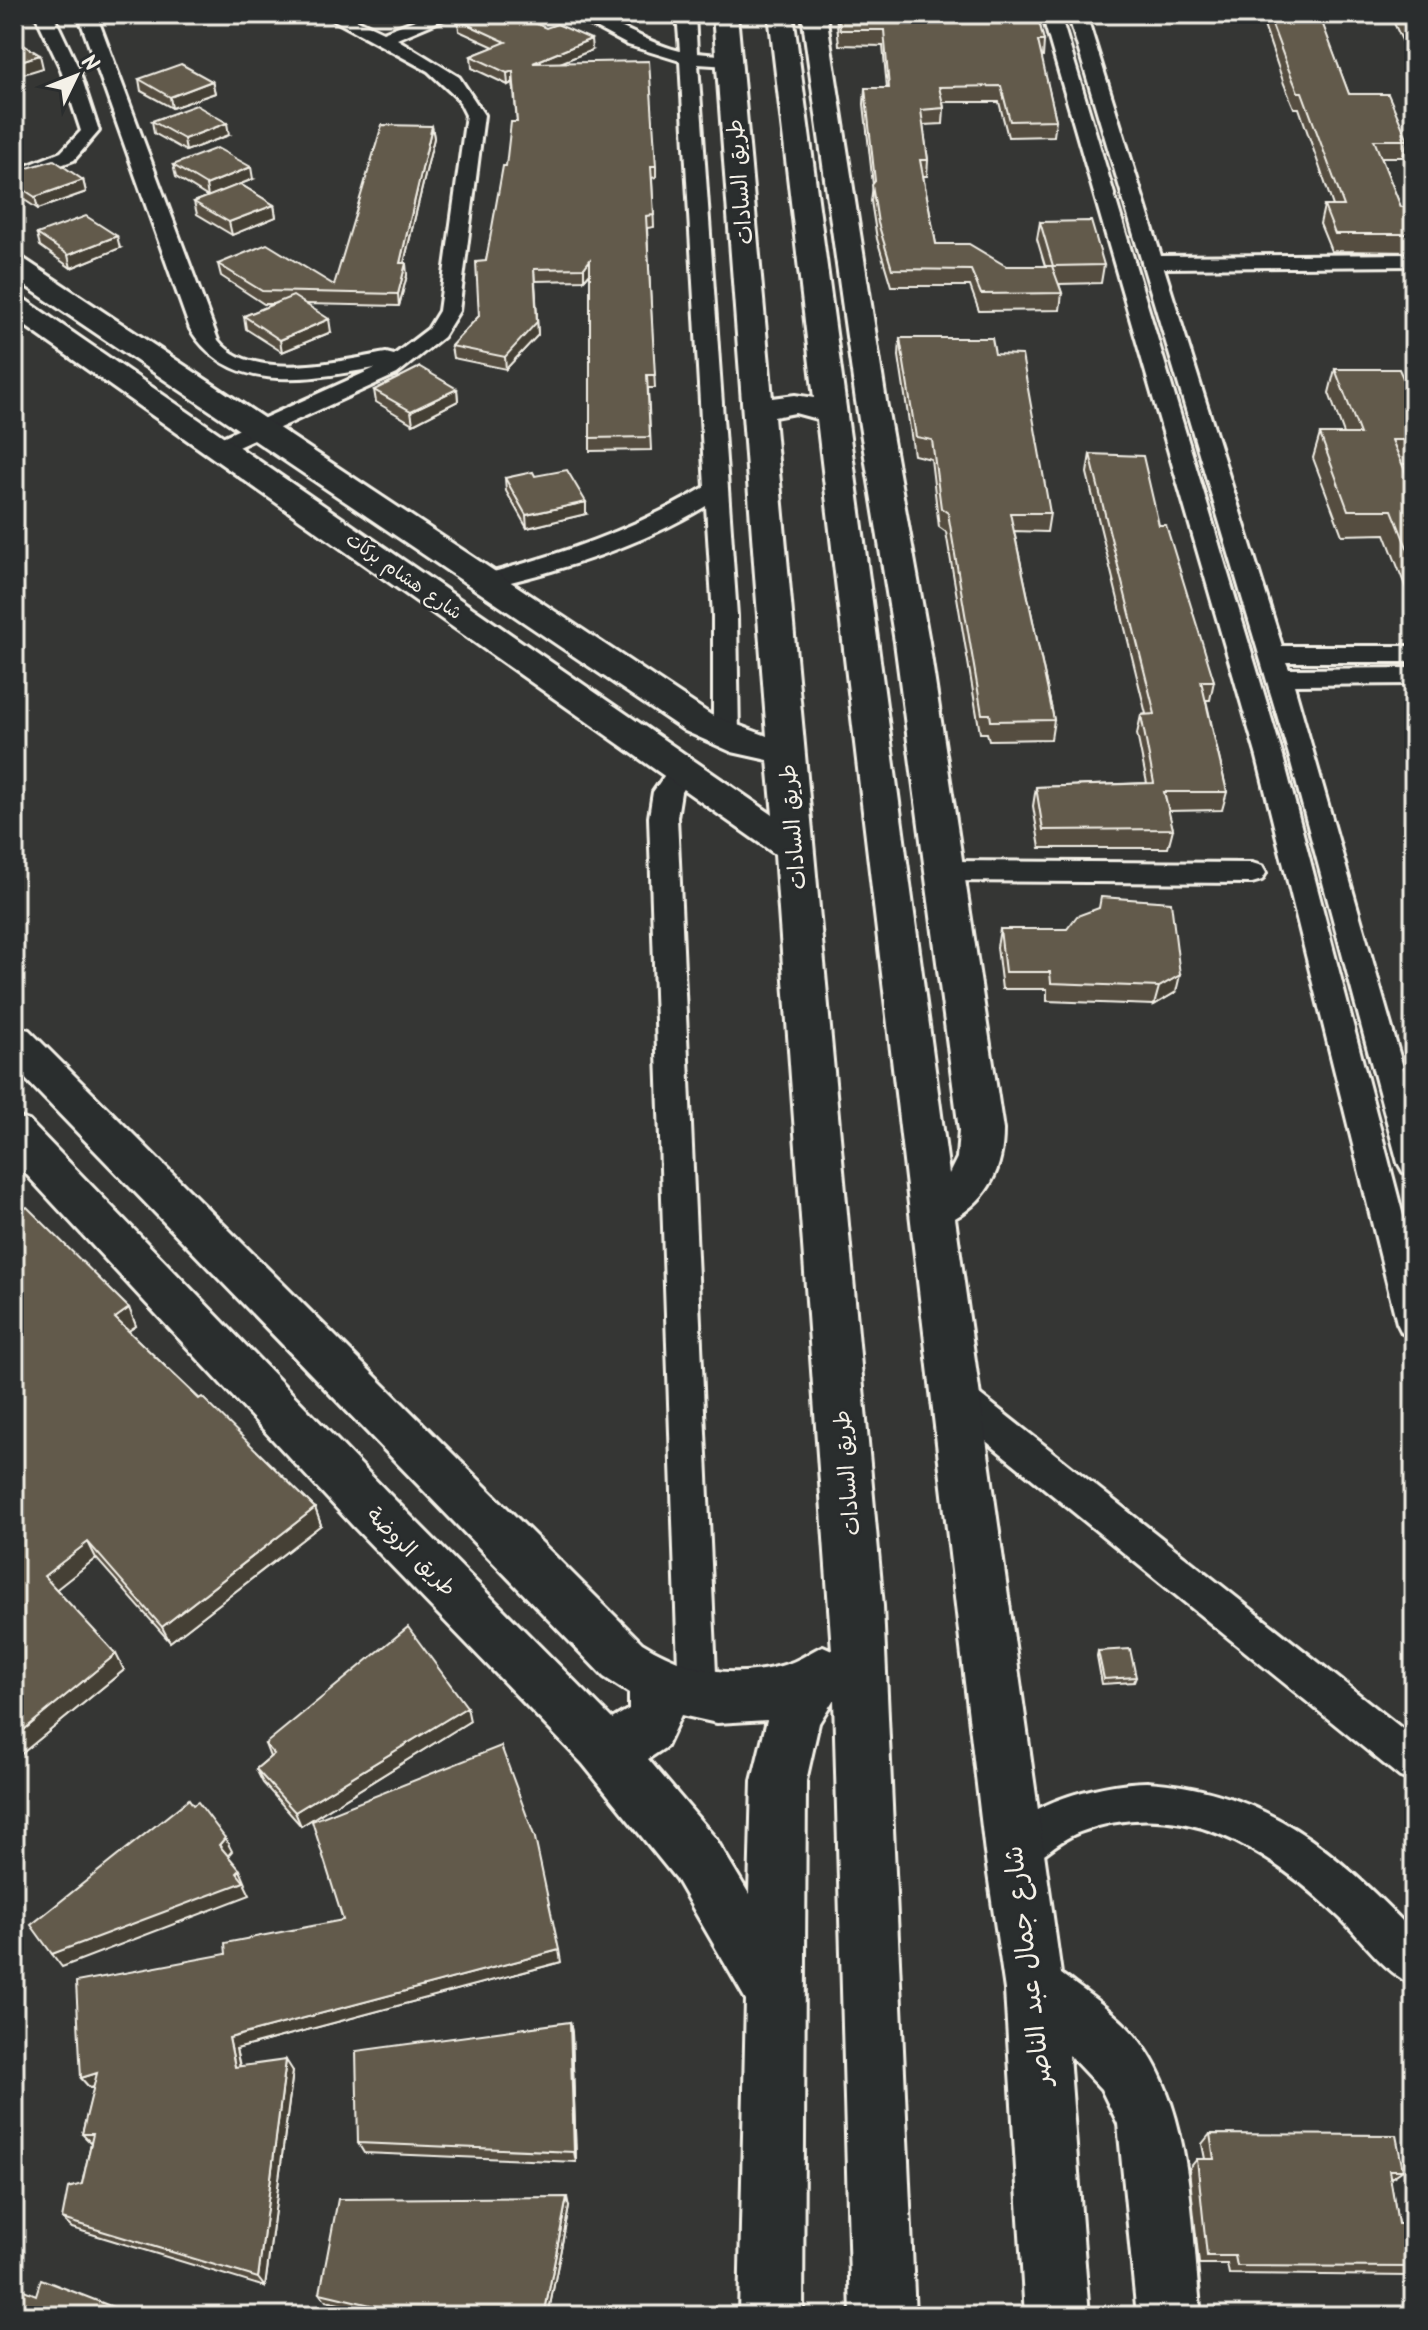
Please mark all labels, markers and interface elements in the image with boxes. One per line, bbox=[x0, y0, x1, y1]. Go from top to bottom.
north arrow bbox=[36, 36, 116, 116]
text: N bbox=[71, 47, 106, 81]
street label: طريق السادات bbox=[719, 118, 764, 246]
street label: شارع هشام بركات bbox=[339, 526, 467, 628]
street label: طريق السادات bbox=[772, 763, 817, 891]
street label: طريق السادات bbox=[826, 1409, 871, 1537]
street label: طريق الروضة bbox=[357, 1500, 463, 1606]
street label: شارع جمال عبد الناصر bbox=[993, 1843, 1065, 2090]

